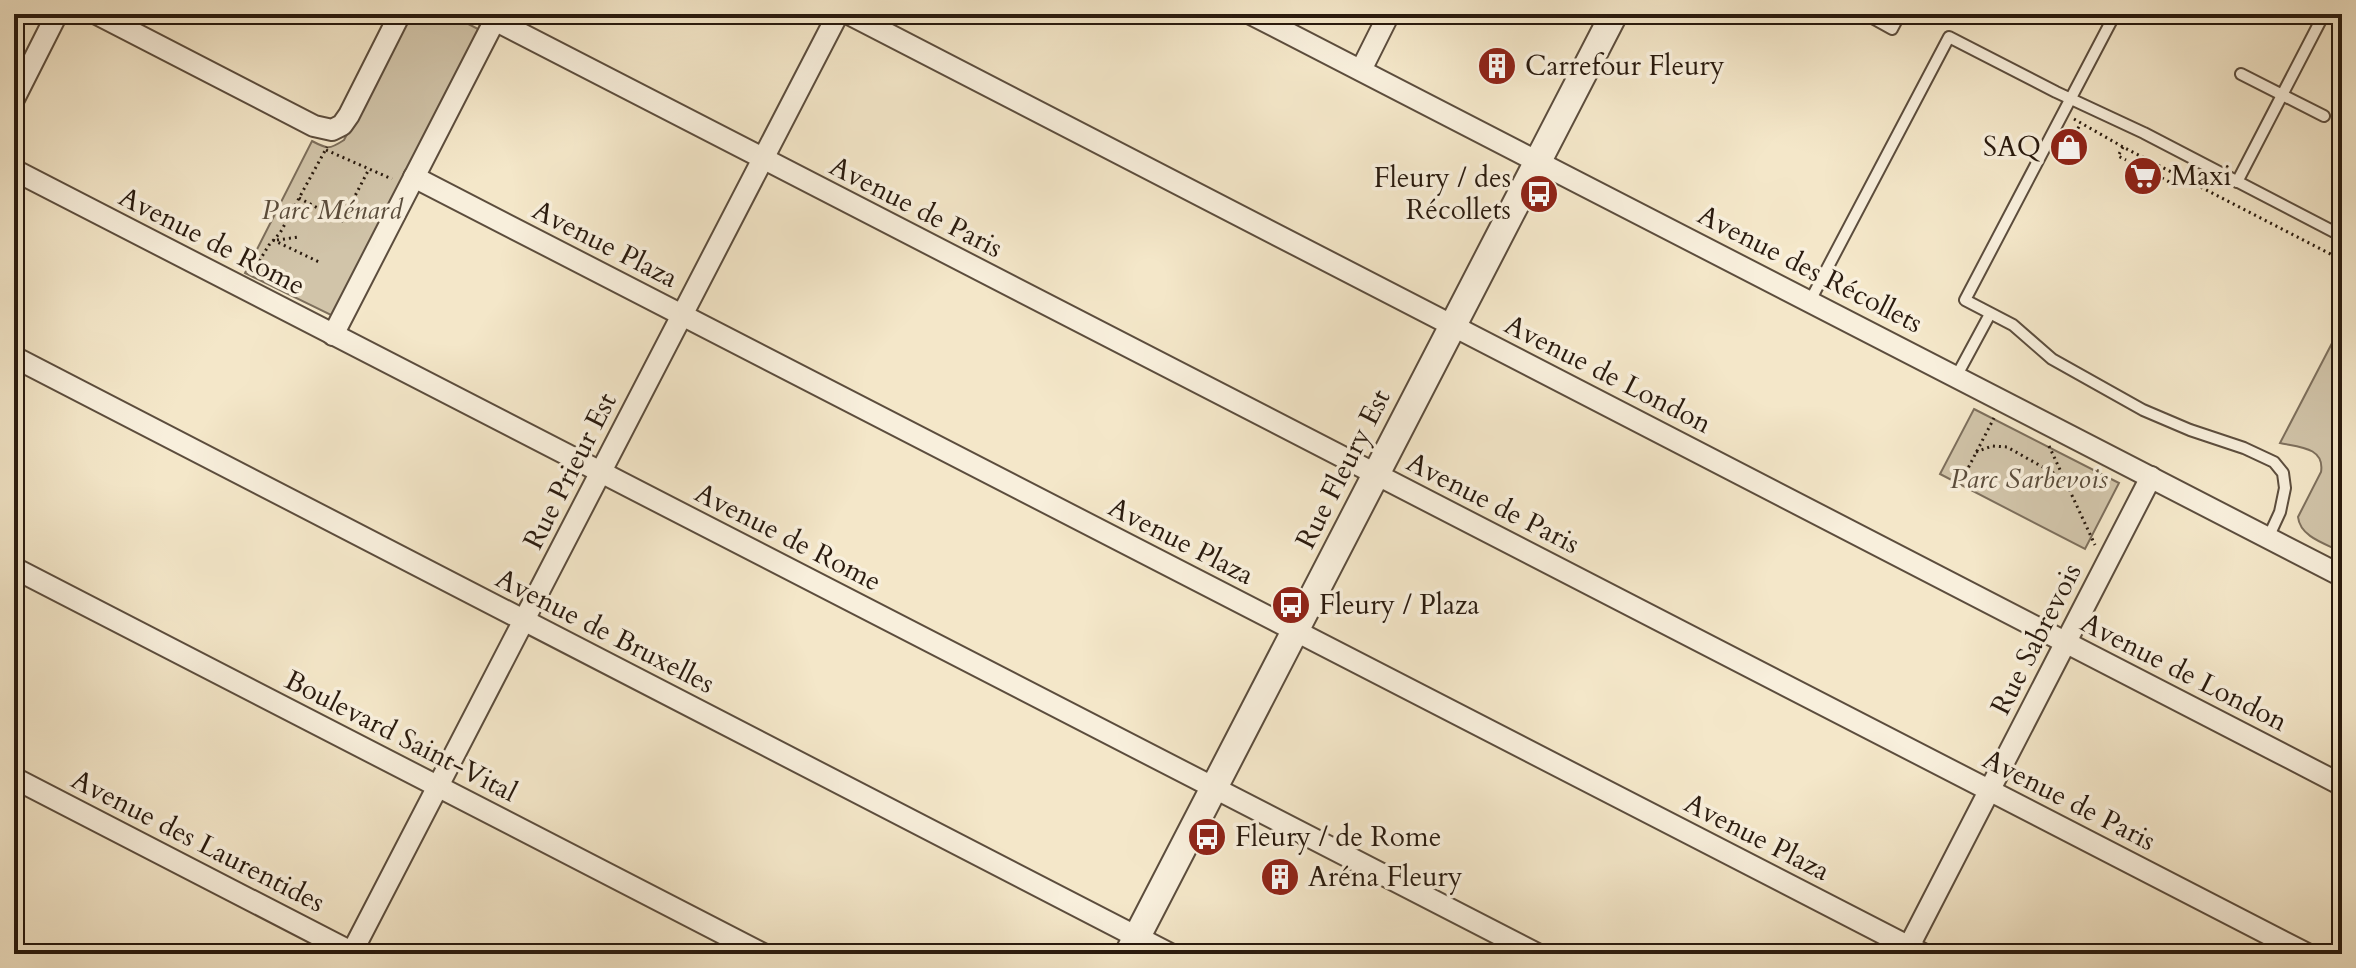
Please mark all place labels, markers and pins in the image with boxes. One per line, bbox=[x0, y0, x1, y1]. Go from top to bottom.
building icon: Carrefour Fleury bbox=[1476, 45, 1518, 87]
place label: Carrefour Fleury bbox=[1525, 47, 1725, 85]
shop icon: SAQ bbox=[2048, 126, 2090, 168]
place label: SAQ bbox=[1983, 128, 2041, 166]
supermarket icon: Maxi bbox=[2122, 155, 2164, 197]
place label: Maxi bbox=[2171, 157, 2231, 195]
place label: Fleury / des Récollets bbox=[1374, 159, 1511, 229]
bus stop icon: Fleury / des Récollets bbox=[1518, 173, 1560, 215]
bus stop icon: Fleury / Plaza bbox=[1270, 584, 1312, 626]
place label: Fleury / Plaza bbox=[1319, 586, 1480, 624]
bus stop icon: Fleury / de Rome bbox=[1186, 816, 1228, 858]
place label: Fleury / de Rome bbox=[1235, 818, 1441, 856]
building icon: Aréna Fleury bbox=[1259, 856, 1301, 898]
place label: Aréna Fleury bbox=[1308, 858, 1463, 896]

